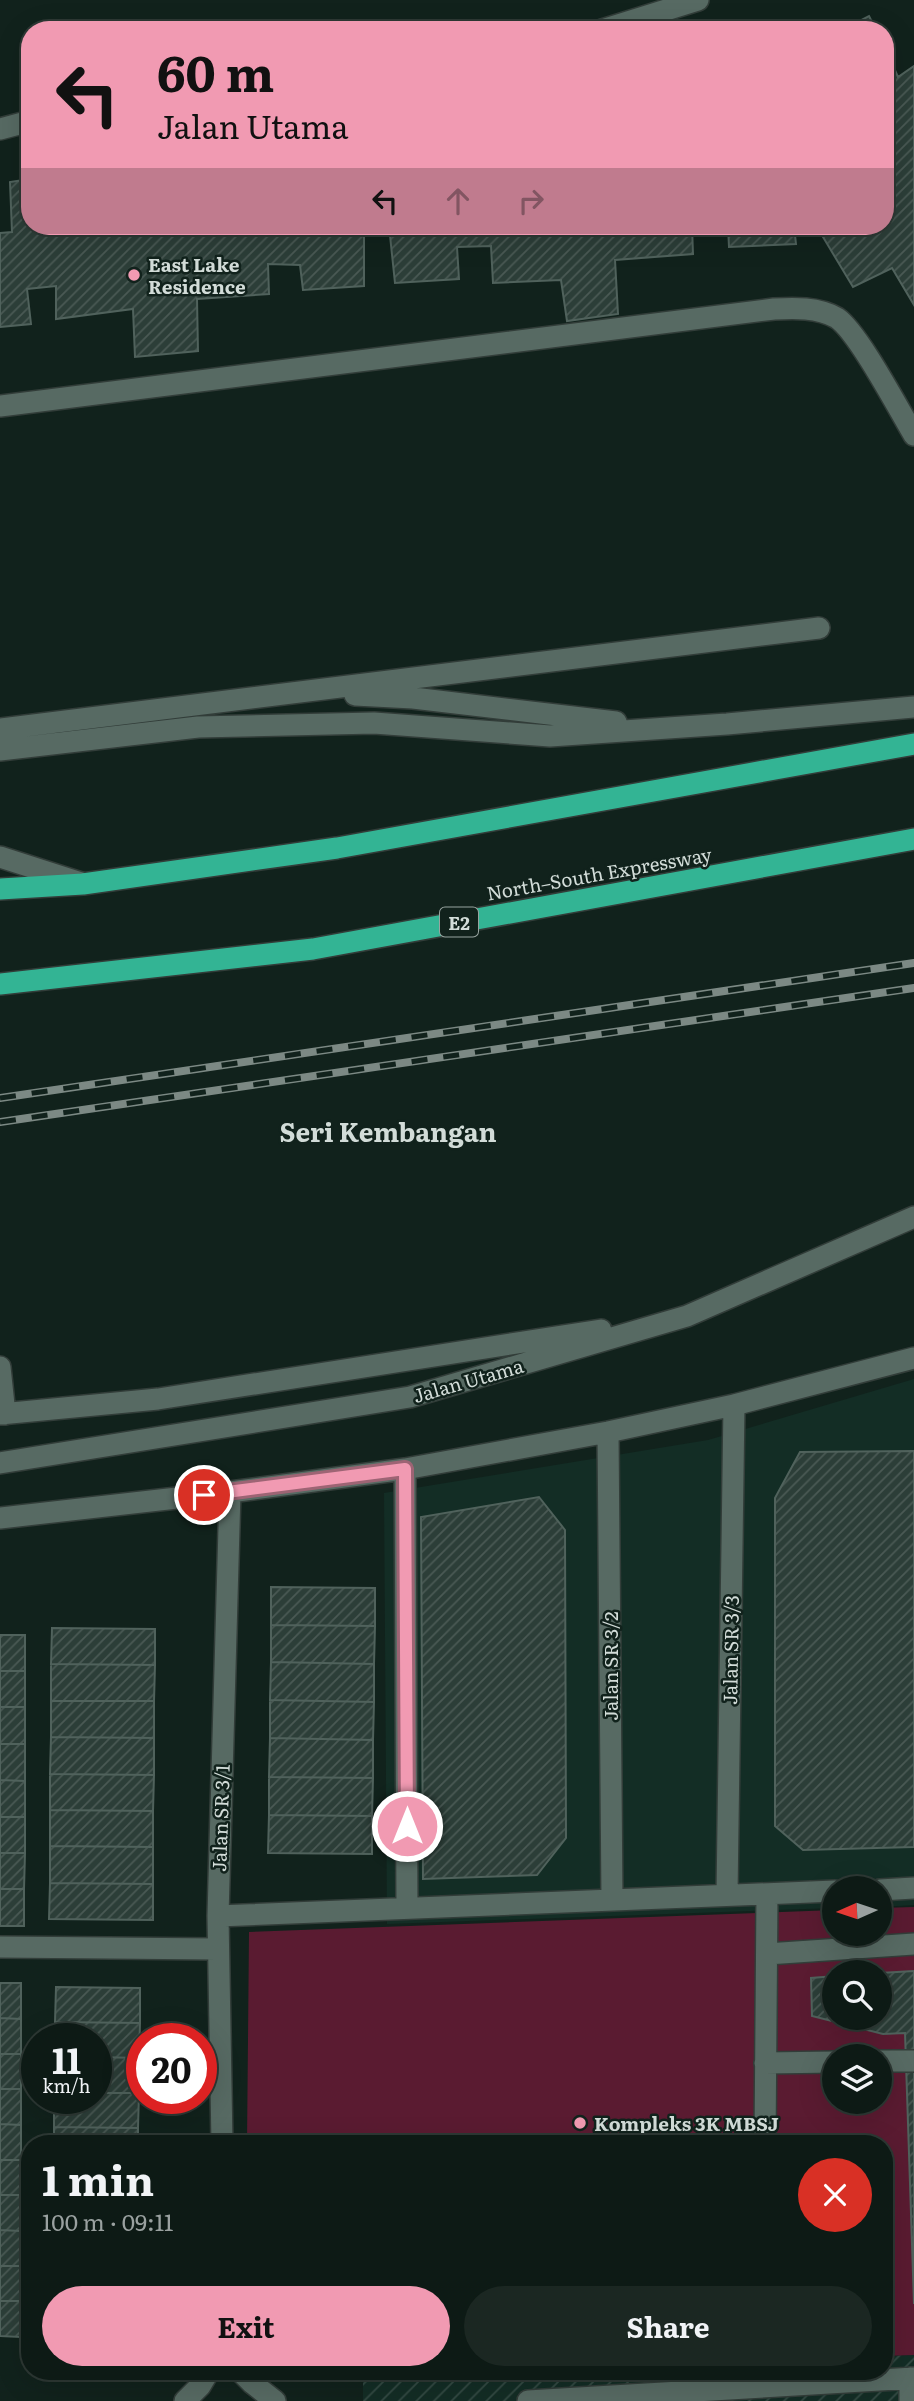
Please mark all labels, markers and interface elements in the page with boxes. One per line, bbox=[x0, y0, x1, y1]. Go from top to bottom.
text: 60 m bbox=[157, 34, 274, 107]
icon: left bbox=[42, 49, 133, 140]
text: Jalan Utama bbox=[157, 101, 349, 149]
icon: left bbox=[366, 182, 404, 220]
icon: ahead bbox=[439, 182, 477, 220]
icon: right bbox=[512, 182, 550, 220]
place label: East Lake Residence bbox=[148, 250, 246, 300]
marker: East Lake Residence bbox=[126, 267, 142, 283]
street label: North–South Expressway bbox=[484, 839, 714, 907]
road number: E2 bbox=[440, 908, 478, 937]
district label: Seri Kembangan bbox=[279, 1111, 497, 1150]
street label: Jalan Utama bbox=[409, 1351, 527, 1409]
pin bbox=[174, 1465, 234, 1525]
icon: arrive bbox=[185, 1476, 223, 1514]
street label: Jalan SR 3/3 bbox=[715, 1595, 745, 1705]
street label: Jalan SR 3/2 bbox=[596, 1611, 624, 1721]
street label: Jalan SR 3/1 bbox=[204, 1763, 236, 1872]
position arrow bbox=[370, 1789, 444, 1863]
north arrow bbox=[822, 1876, 892, 1946]
map controls bbox=[822, 1876, 892, 2114]
button: search bbox=[822, 1960, 892, 2030]
speed limit sign: 20 bbox=[126, 2023, 217, 2114]
text: 11 bbox=[52, 2033, 81, 2085]
button: layers bbox=[822, 2044, 892, 2114]
text: km/h bbox=[43, 2072, 90, 2099]
place label: Kompleks 3K MBSJ bbox=[594, 2109, 779, 2137]
marker: Kompleks 3K MBSJ bbox=[572, 2115, 588, 2131]
text: 1 min bbox=[42, 2147, 154, 2209]
button: close bbox=[798, 2158, 872, 2232]
text: 100 m · 09:11 bbox=[42, 2204, 173, 2238]
button: Exit bbox=[42, 2286, 450, 2366]
button: Share bbox=[464, 2286, 872, 2366]

